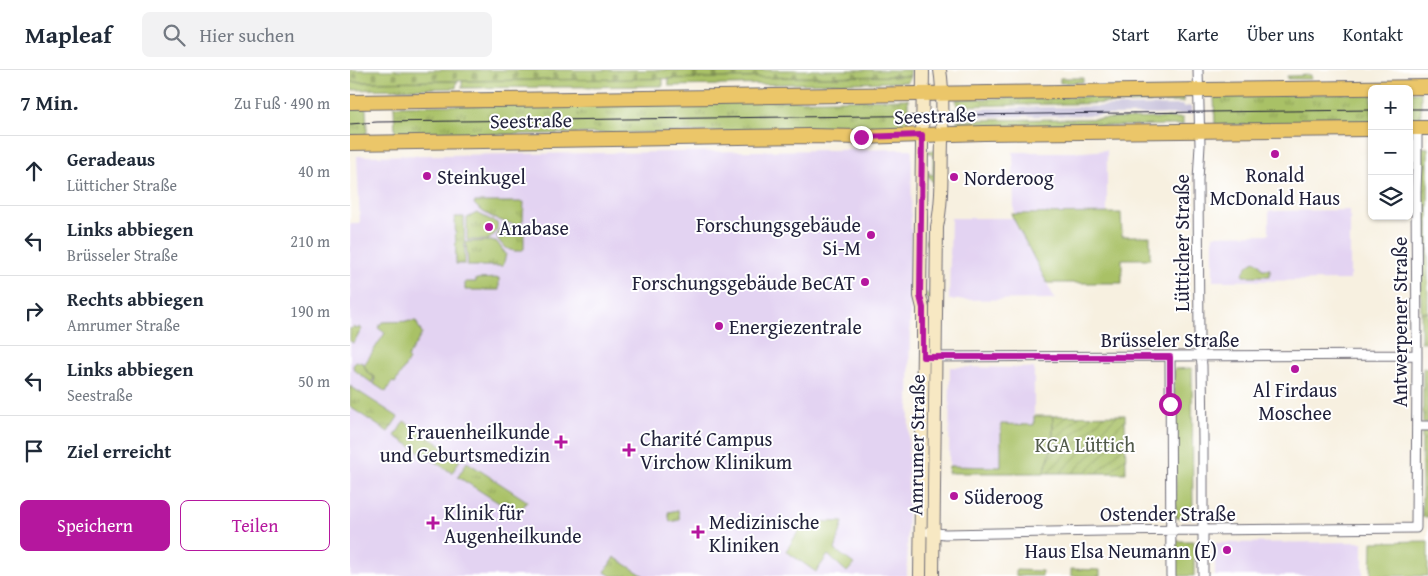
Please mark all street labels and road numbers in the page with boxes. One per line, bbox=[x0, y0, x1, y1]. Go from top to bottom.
street label: Seestraße bbox=[893, 99, 977, 131]
street label: Seestraße bbox=[490, 105, 572, 135]
street label: Lütticher Straße bbox=[1167, 174, 1196, 312]
street label: Antwerpener Straße bbox=[1385, 237, 1414, 407]
street label: Brüsseler Straße bbox=[1101, 325, 1239, 354]
street label: Amrumer Straße bbox=[900, 374, 932, 516]
street label: Ostender Straße bbox=[1100, 499, 1236, 528]

